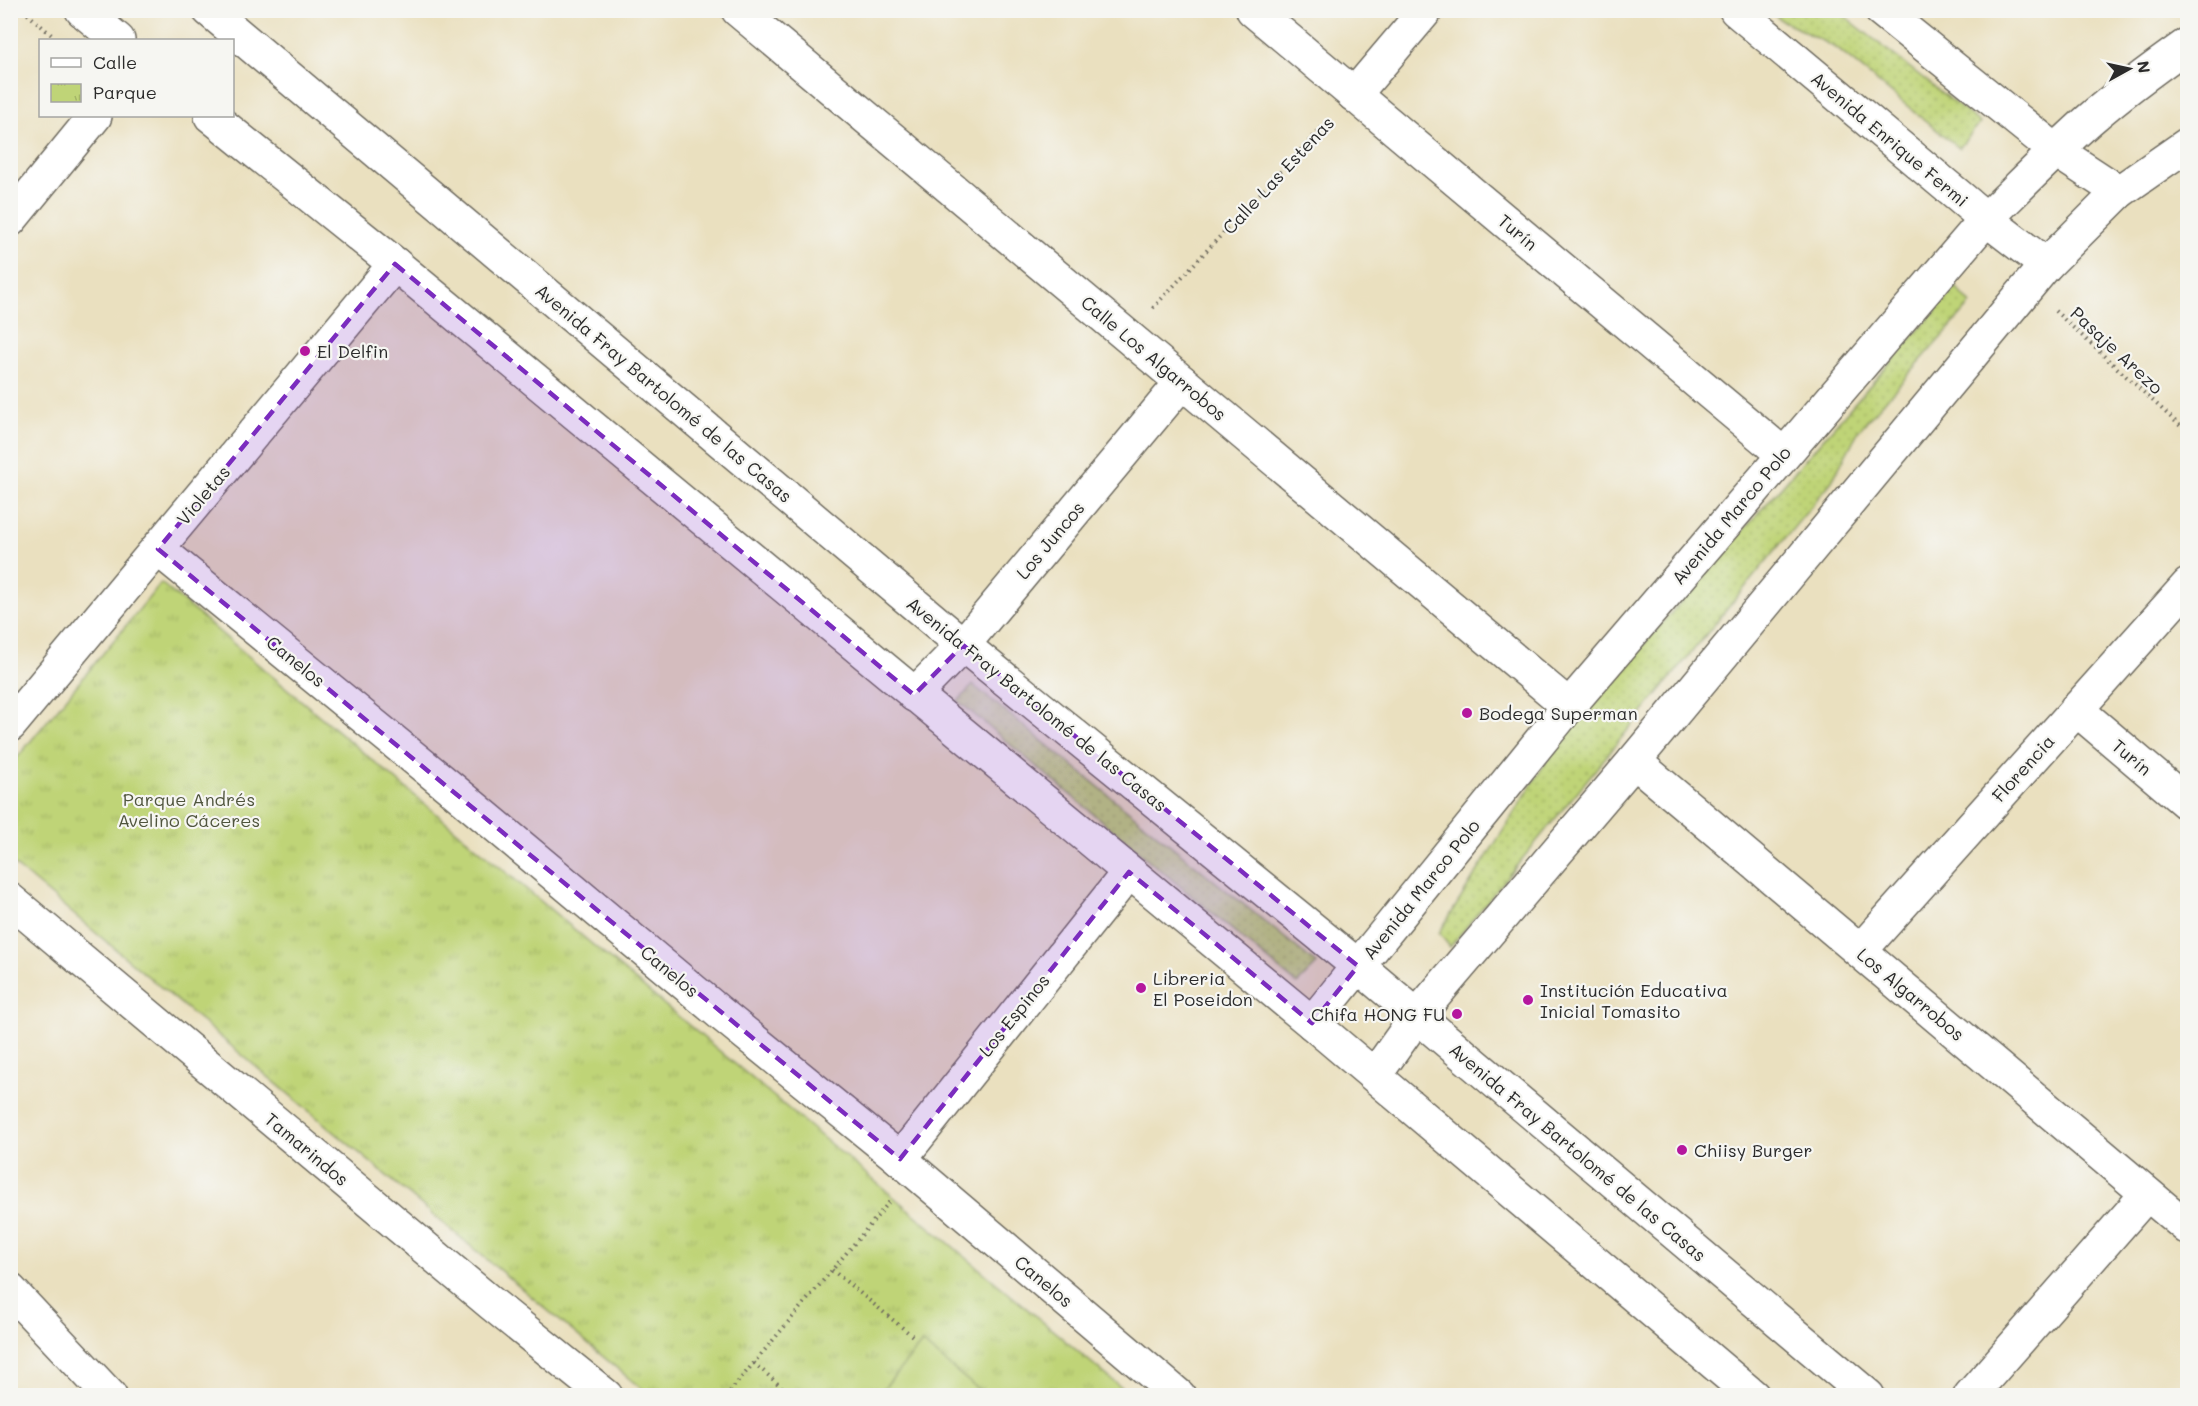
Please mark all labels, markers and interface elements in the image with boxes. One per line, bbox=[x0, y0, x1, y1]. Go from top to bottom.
legend bbox=[39, 39, 234, 117]
north arrow bbox=[2099, 39, 2159, 99]
text: Calle bbox=[93, 50, 137, 74]
text: N bbox=[2133, 59, 2156, 74]
street label: Avenida Enrique Fermi bbox=[1806, 66, 1974, 212]
text: Parque bbox=[93, 80, 157, 104]
street label: Calle Las Estenas bbox=[1217, 111, 1339, 239]
street label: Turín bbox=[1493, 208, 1543, 256]
street label: Avenida Fray Bartolomé de las Casas bbox=[530, 278, 798, 508]
street label: Calle Los Algarrobos bbox=[1076, 290, 1232, 426]
street label: Pasaje Arezo bbox=[2066, 301, 2169, 399]
place label: El Delfin bbox=[317, 339, 388, 363]
marker: El Delfin bbox=[298, 344, 312, 358]
street label: Avenida Marco Polo bbox=[1666, 441, 1796, 589]
street label: Violetas bbox=[171, 460, 235, 530]
street label: Los Juncos bbox=[1010, 496, 1090, 584]
street label: Avenida Fray Bartolomé de las Casas bbox=[902, 591, 1172, 817]
street label: Canelos bbox=[262, 630, 330, 692]
place label: Bodega Superman bbox=[1479, 701, 1638, 725]
marker: Bodega Superman bbox=[1460, 706, 1474, 720]
street label: Florencia bbox=[1986, 729, 2060, 807]
street label: Turín bbox=[2107, 733, 2157, 781]
park label: Parque Andrés Avelino Cáceres bbox=[118, 787, 260, 832]
street label: Avenida Marco Polo bbox=[1357, 814, 1485, 964]
street label: Canelos bbox=[636, 940, 704, 1002]
street label: Los Algarrobos bbox=[1852, 942, 1970, 1046]
place label: Libreria El Poseidon bbox=[1153, 966, 1253, 1011]
street label: Los Espinos bbox=[973, 969, 1055, 1061]
place label: Institución Educativa Inicial Tomasito bbox=[1540, 978, 1728, 1023]
marker: Libreria El Poseidon bbox=[1134, 981, 1148, 995]
marker: Institución Educativa Inicial Tomasito bbox=[1521, 993, 1535, 1007]
place label: Chifa HONG FU bbox=[1311, 1002, 1445, 1026]
marker: Chifa HONG FU bbox=[1450, 1007, 1464, 1021]
street label: Avenida Fray Bartolomé de las Casas bbox=[1444, 1037, 1712, 1267]
street label: Tamarindos bbox=[260, 1107, 354, 1191]
place label: Chiisy Burger bbox=[1694, 1138, 1813, 1162]
marker: Chiisy Burger bbox=[1675, 1143, 1689, 1157]
street label: Canelos bbox=[1010, 1250, 1078, 1312]

